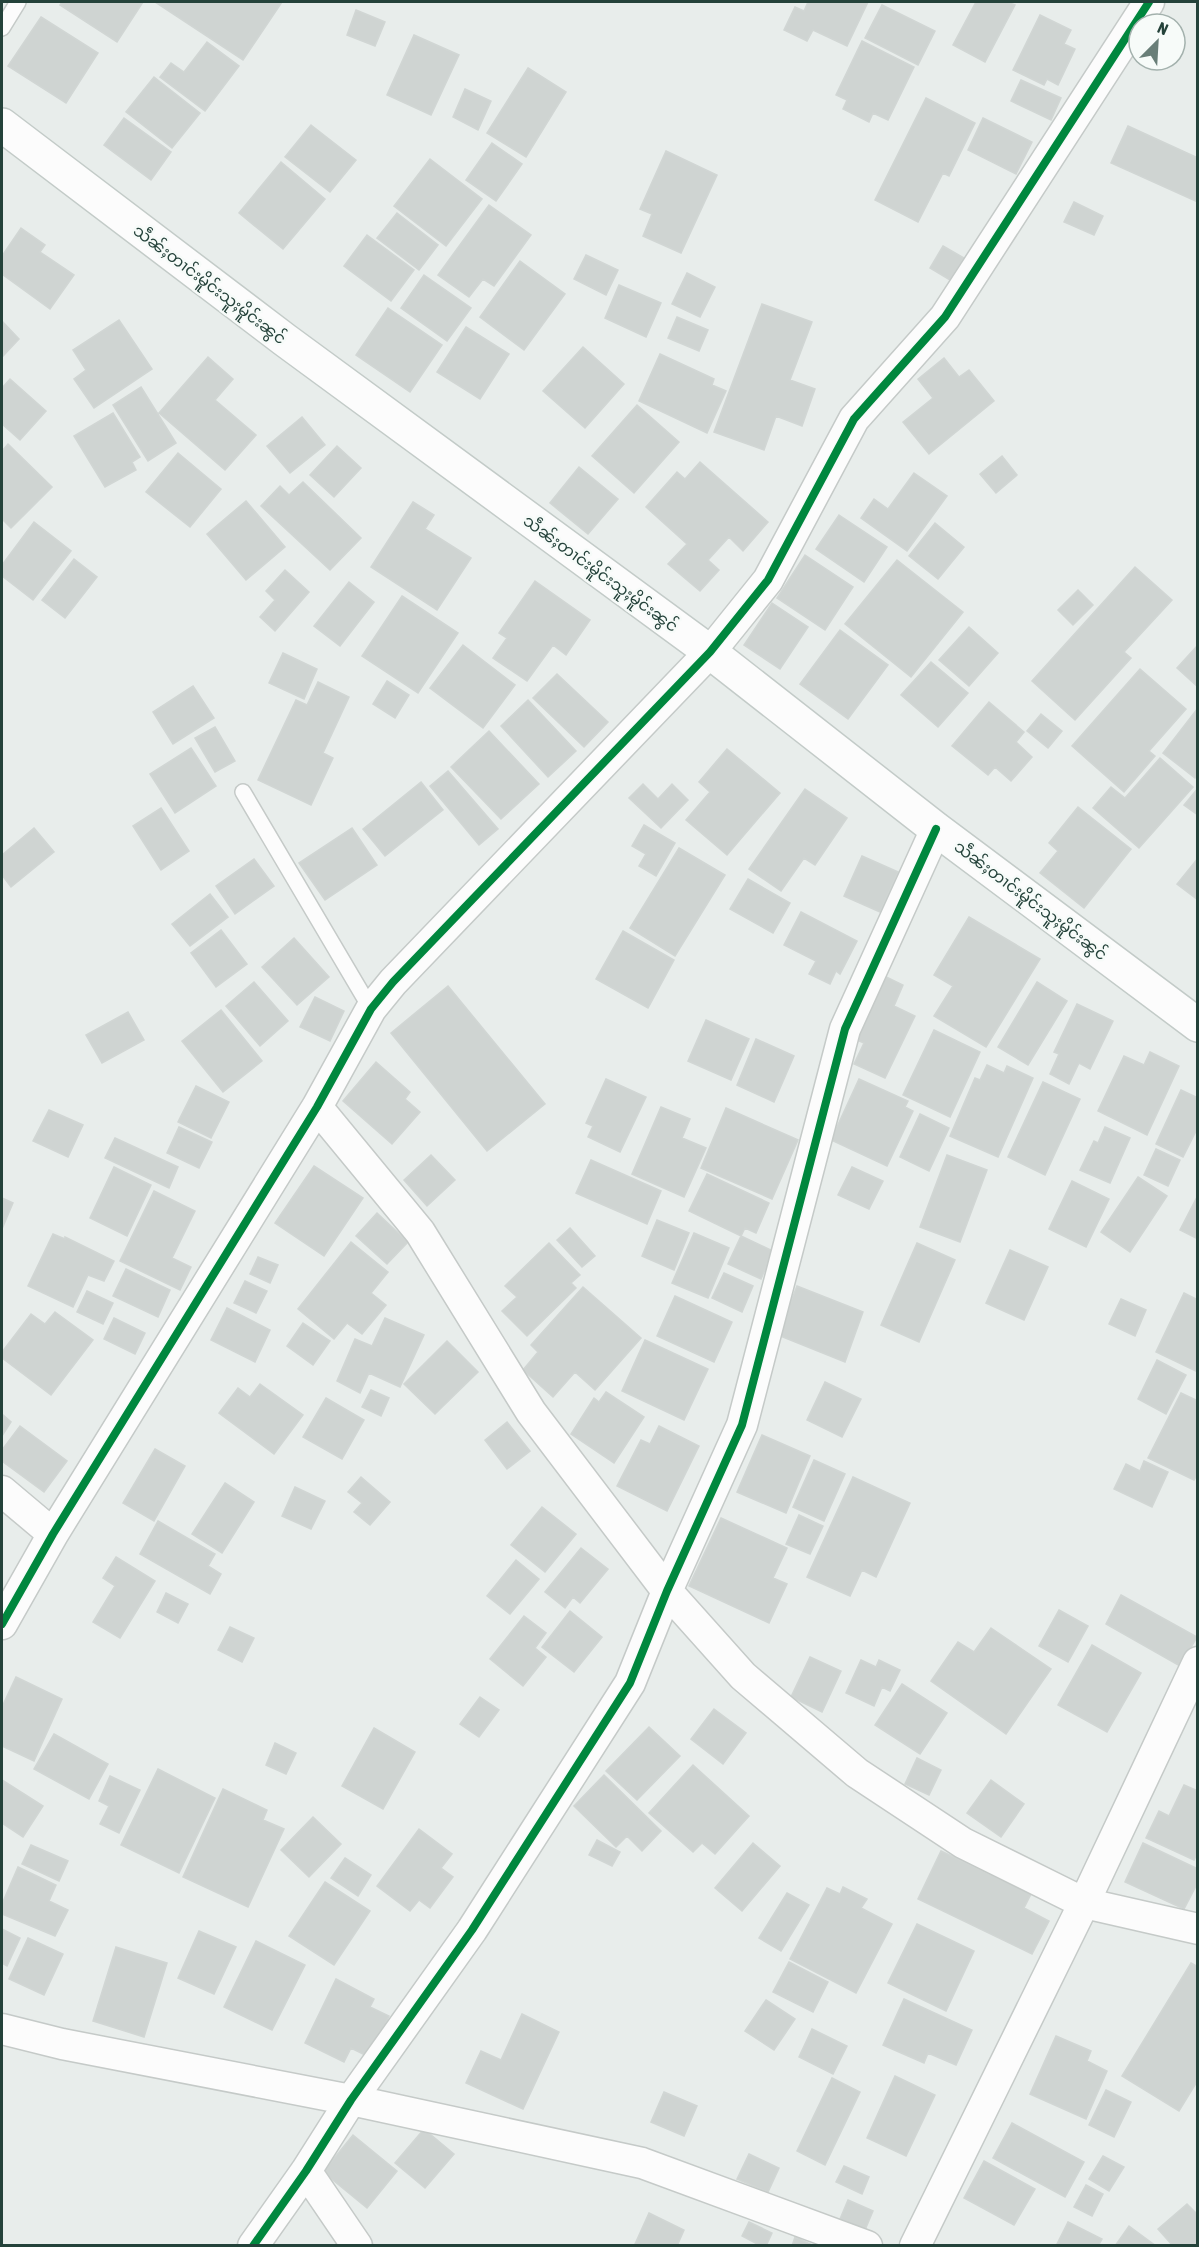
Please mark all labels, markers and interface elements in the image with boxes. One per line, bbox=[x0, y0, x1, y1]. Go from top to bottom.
north arrow bbox=[1127, 12, 1187, 72]
text: N bbox=[1155, 18, 1171, 38]
street label: သဵၼ်ႈတၢင်းမိူင်းသူႈမိူင်းၼွင် bbox=[127, 219, 291, 352]
street label: သဵၼ်ႈတၢင်းမိူင်းသူႈမိူင်းၼွင် bbox=[517, 509, 683, 640]
street label: သဵၼ်ႈတၢင်းမိူင်းသူႈမိူင်းၼွင် bbox=[948, 835, 1112, 968]

